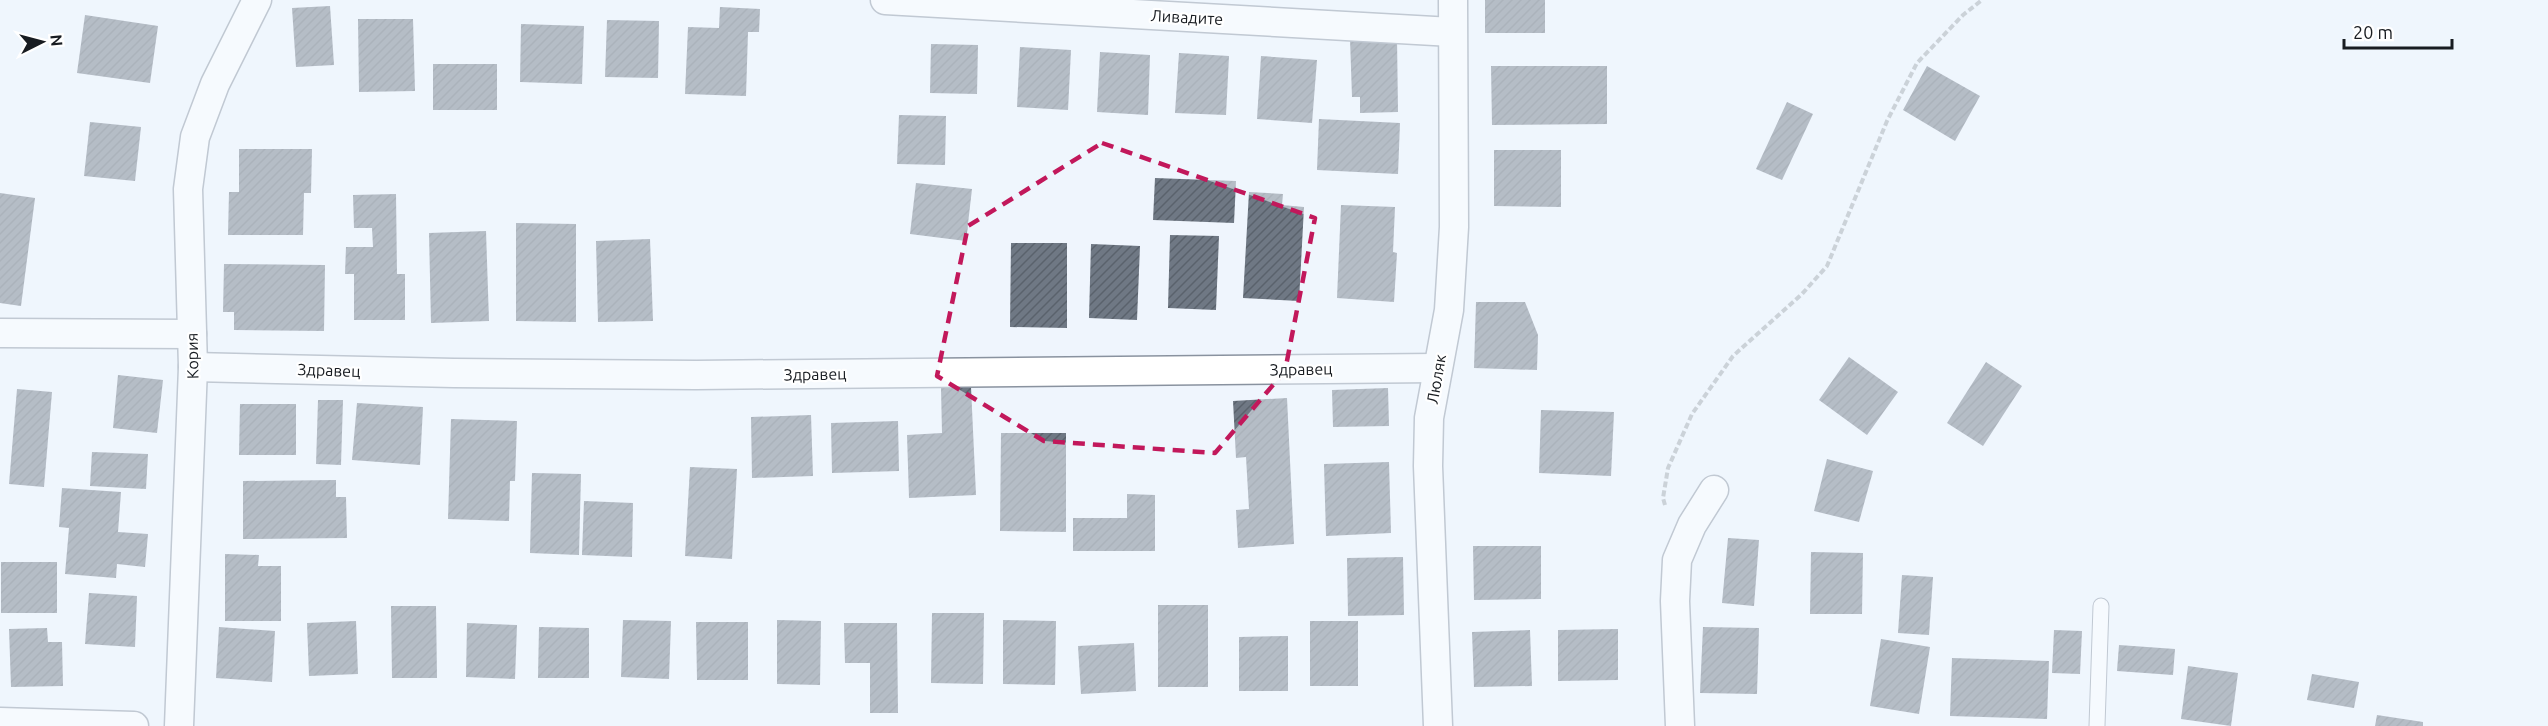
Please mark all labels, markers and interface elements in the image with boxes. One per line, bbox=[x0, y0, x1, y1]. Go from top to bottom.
street label: Ливадите bbox=[1150, 6, 1224, 28]
north arrow bbox=[12, 12, 72, 72]
scale bar bbox=[2344, 12, 2452, 50]
text: 20 m bbox=[2353, 22, 2393, 42]
text: N bbox=[47, 34, 66, 47]
street label: Кория bbox=[183, 333, 201, 379]
street label: Люляк bbox=[1423, 353, 1449, 405]
street label: Здравец bbox=[1269, 359, 1333, 379]
street label: Здравец bbox=[297, 360, 361, 380]
street label: Здравец bbox=[783, 364, 847, 384]

